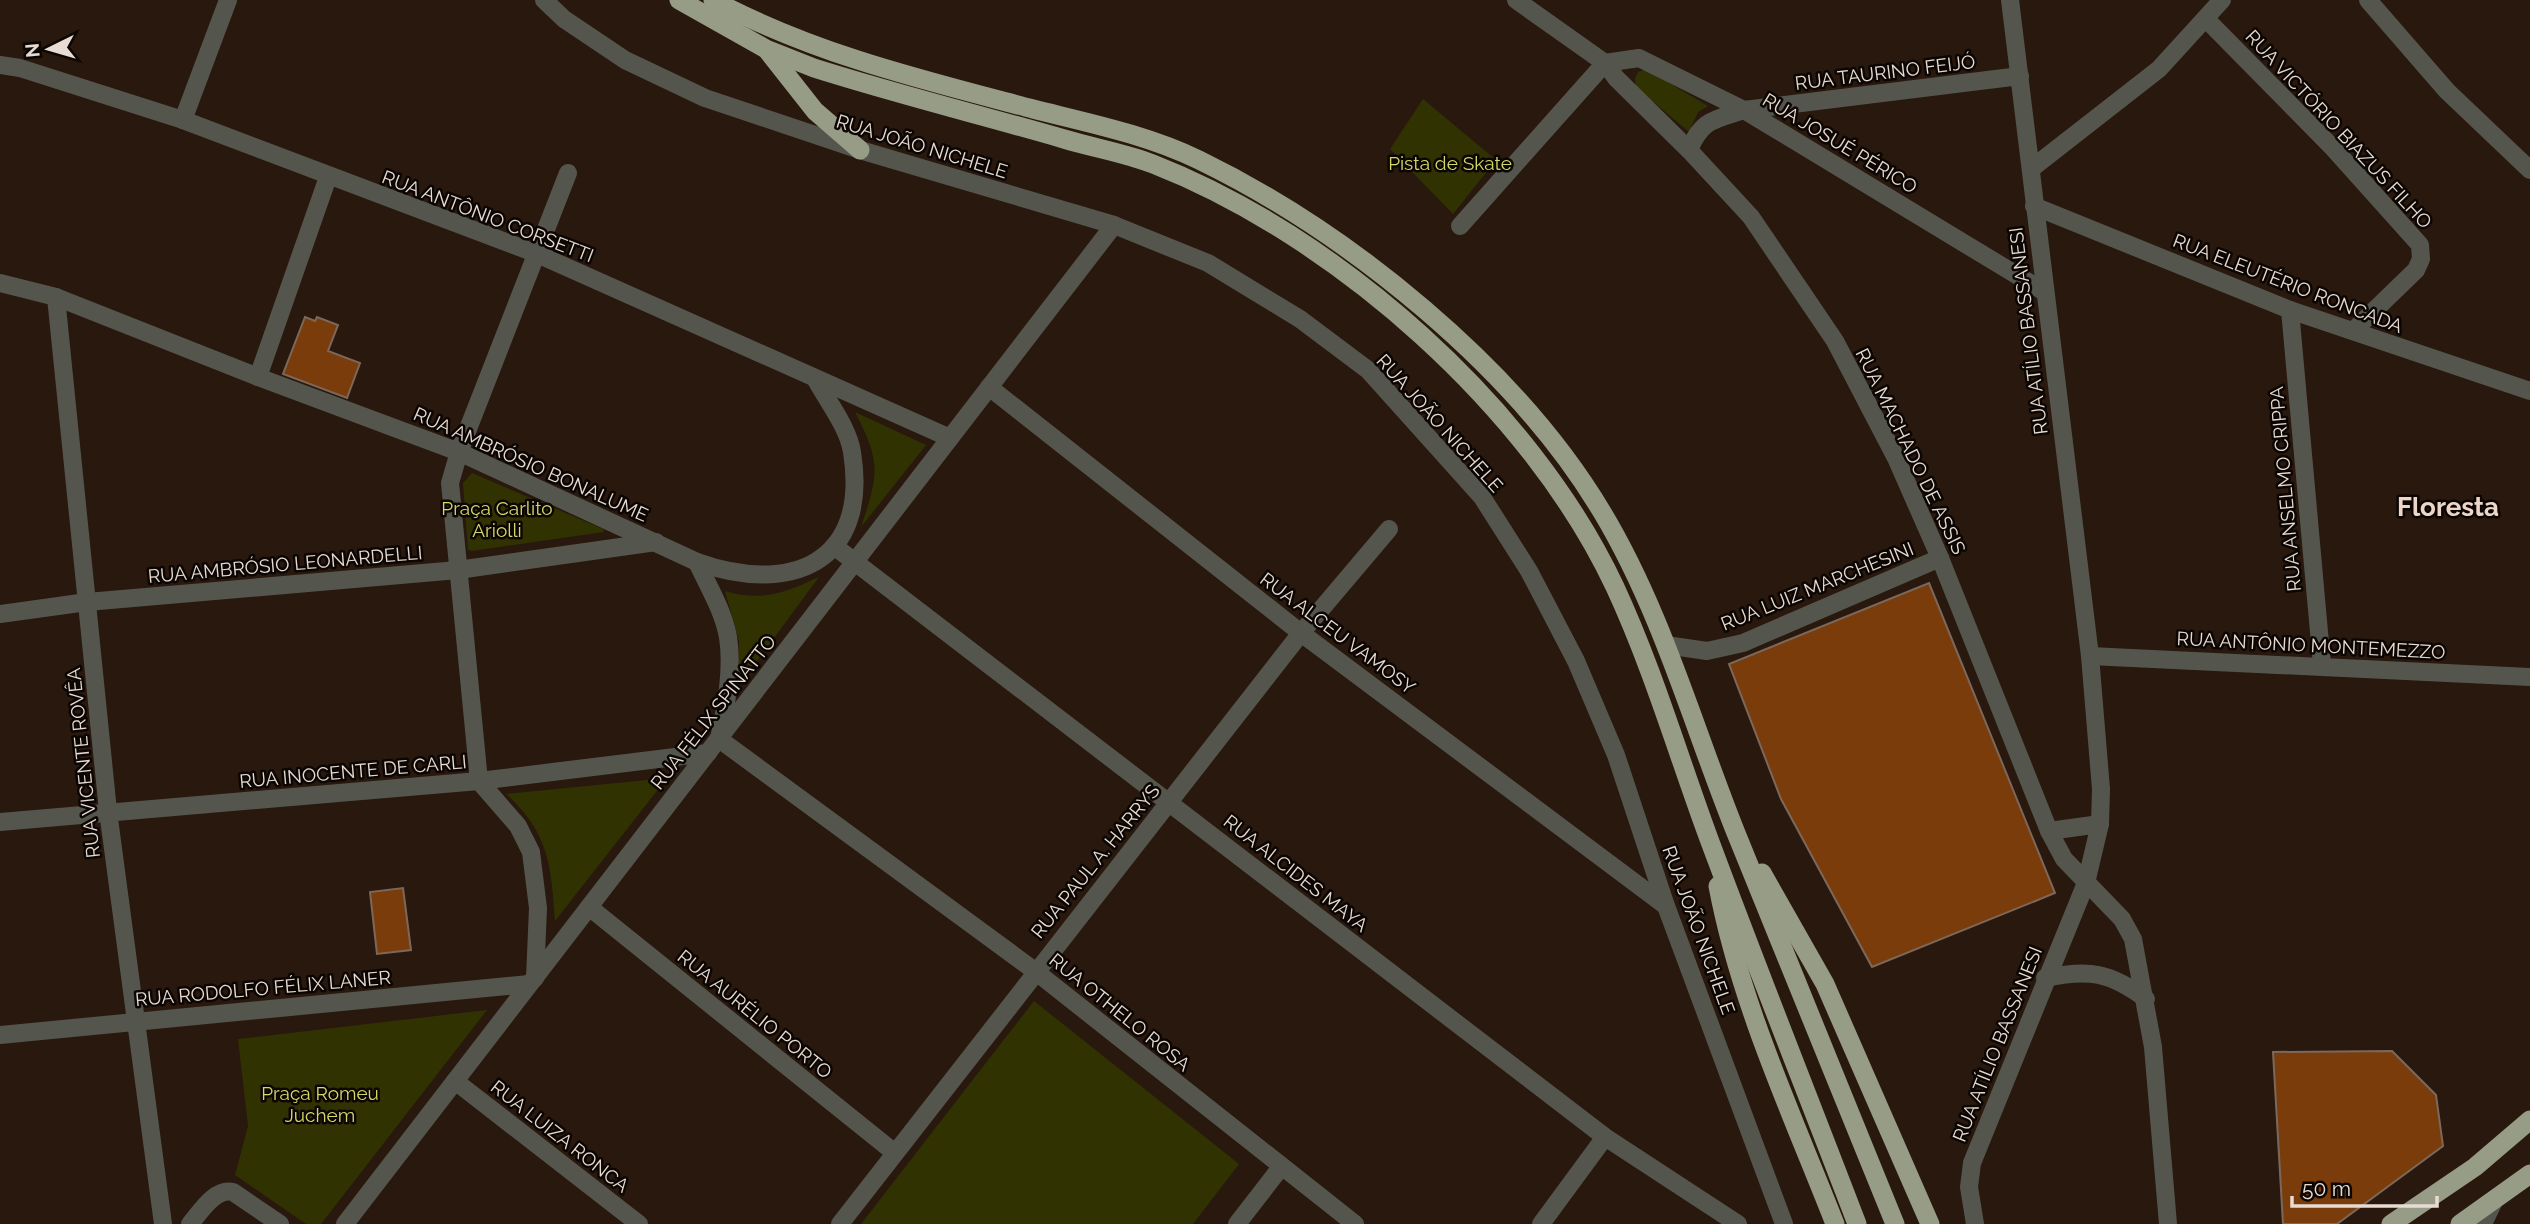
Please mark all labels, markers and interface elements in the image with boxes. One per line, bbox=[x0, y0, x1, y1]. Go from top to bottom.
north arrow bbox=[14, 14, 84, 84]
street label: RUA VICTÓRIO BIAZUS FILHO bbox=[2241, 25, 2437, 233]
text: N bbox=[20, 42, 44, 59]
street label: RUA TAURINO FEIJÓ bbox=[1794, 50, 1976, 94]
street label: RUA JOSUÉ PÉRICO bbox=[1759, 88, 1921, 198]
street label: RUA JOÃO NICHELE bbox=[834, 109, 1010, 183]
park label: Pista de Skate bbox=[1388, 152, 1512, 174]
street label: RUA ANTÔNIO CORSETTI bbox=[379, 165, 597, 267]
street label: RUA ATÍLIO BASSANESI bbox=[2004, 226, 2052, 436]
street label: RUA ELEUTÉRIO RONCADA bbox=[2170, 229, 2406, 337]
street label: RUA MACHADO DE ASSIS bbox=[1852, 344, 1970, 558]
street label: RUA JOÃO NICHELE bbox=[1372, 350, 1508, 496]
street label: RUA ANSELMO CRIPPA bbox=[2265, 385, 2305, 593]
street label: RUA AMBRÓSIO BONALUME bbox=[410, 402, 652, 526]
district label: Floresta bbox=[2397, 492, 2499, 522]
park label: Praça Carlito Ariolli bbox=[441, 497, 553, 541]
street label: RUA LUIZ MARCHESINI bbox=[1718, 537, 1916, 635]
street label: RUA AMBRÓSIO LEONARDELLI bbox=[147, 541, 423, 587]
street label: RUA ALCEU VAMOSY bbox=[1256, 568, 1420, 699]
street label: RUA ANTÔNIO MONTEMEZZO bbox=[2176, 627, 2446, 663]
street label: RUA FÉLIX SPINATTO bbox=[646, 630, 780, 794]
street label: RUA VICENTE ROVÊA bbox=[62, 667, 104, 859]
street label: RUA INOCENTE DE CARLI bbox=[238, 750, 468, 792]
street label: RUA PAUL A. HARRYS bbox=[1026, 780, 1164, 942]
street label: RUA ALCIDES MAYA bbox=[1219, 810, 1373, 936]
street label: RUA JOÃO NICHELE bbox=[1658, 843, 1740, 1017]
street label: RUA ATÍLIO BASSANESI bbox=[1948, 943, 2046, 1145]
street label: RUA AURÉLIO PORTO bbox=[673, 945, 837, 1083]
street label: RUA OTHELO ROSA bbox=[1045, 948, 1195, 1076]
street label: RUA RODOLFO FÉLIX LANER bbox=[134, 966, 392, 1010]
street label: RUA LUIZA RONCA bbox=[487, 1075, 633, 1197]
park label: Praça Romeu Juchem bbox=[261, 1082, 379, 1126]
scale bar bbox=[2292, 1164, 2437, 1208]
text: 50 m bbox=[2302, 1176, 2351, 1201]

